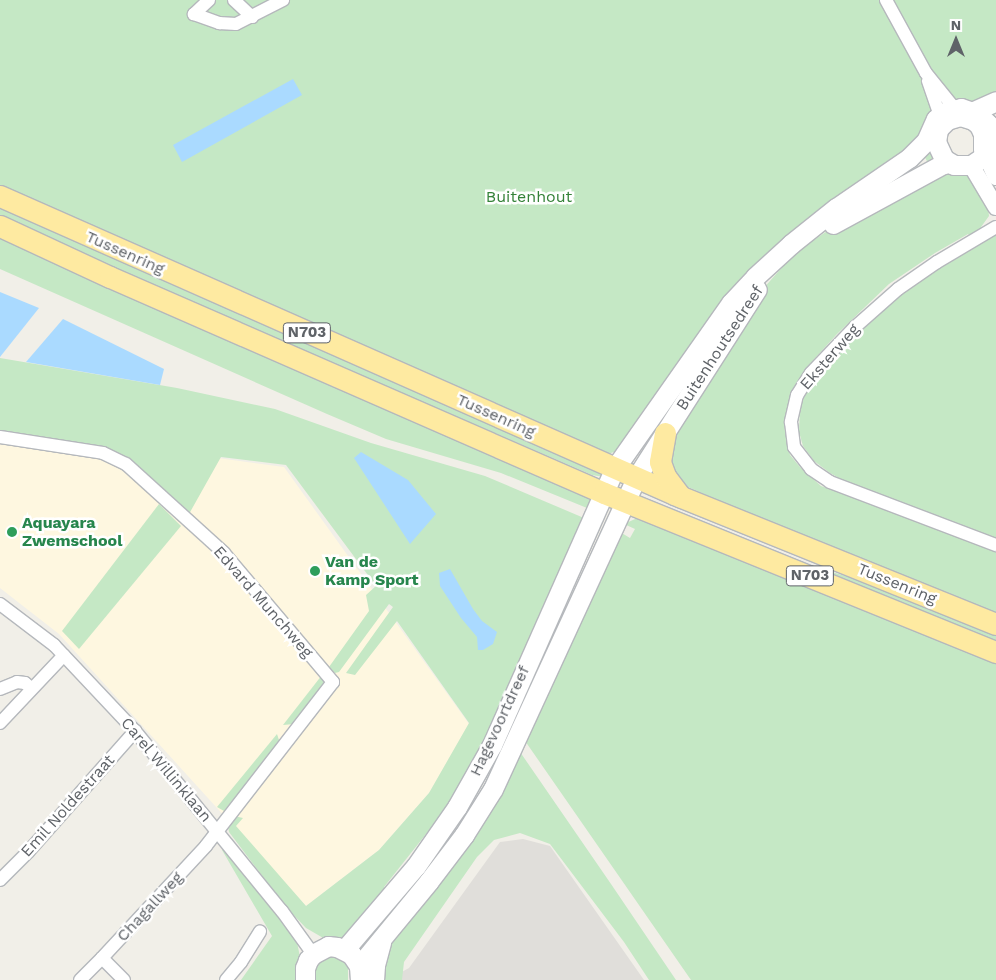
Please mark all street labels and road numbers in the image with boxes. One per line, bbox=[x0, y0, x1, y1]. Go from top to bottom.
street label: Tussenring bbox=[83, 227, 167, 279]
street label: Buitenhoutsedreef bbox=[672, 282, 768, 414]
road number: N703 bbox=[282, 320, 332, 346]
street label: Eksterweg bbox=[796, 320, 864, 394]
street label: Tussenring bbox=[454, 390, 538, 442]
street label: Edvard Munchweg bbox=[209, 542, 317, 662]
street label: Tussenring bbox=[855, 559, 939, 609]
road number: N703 bbox=[785, 564, 835, 588]
street label: Hagevoortdreef bbox=[466, 663, 534, 779]
street label: Carel Willinklaan bbox=[116, 713, 216, 827]
street label: Emil Noldestraat bbox=[17, 751, 119, 861]
street label: Chagallweg bbox=[113, 868, 187, 946]

